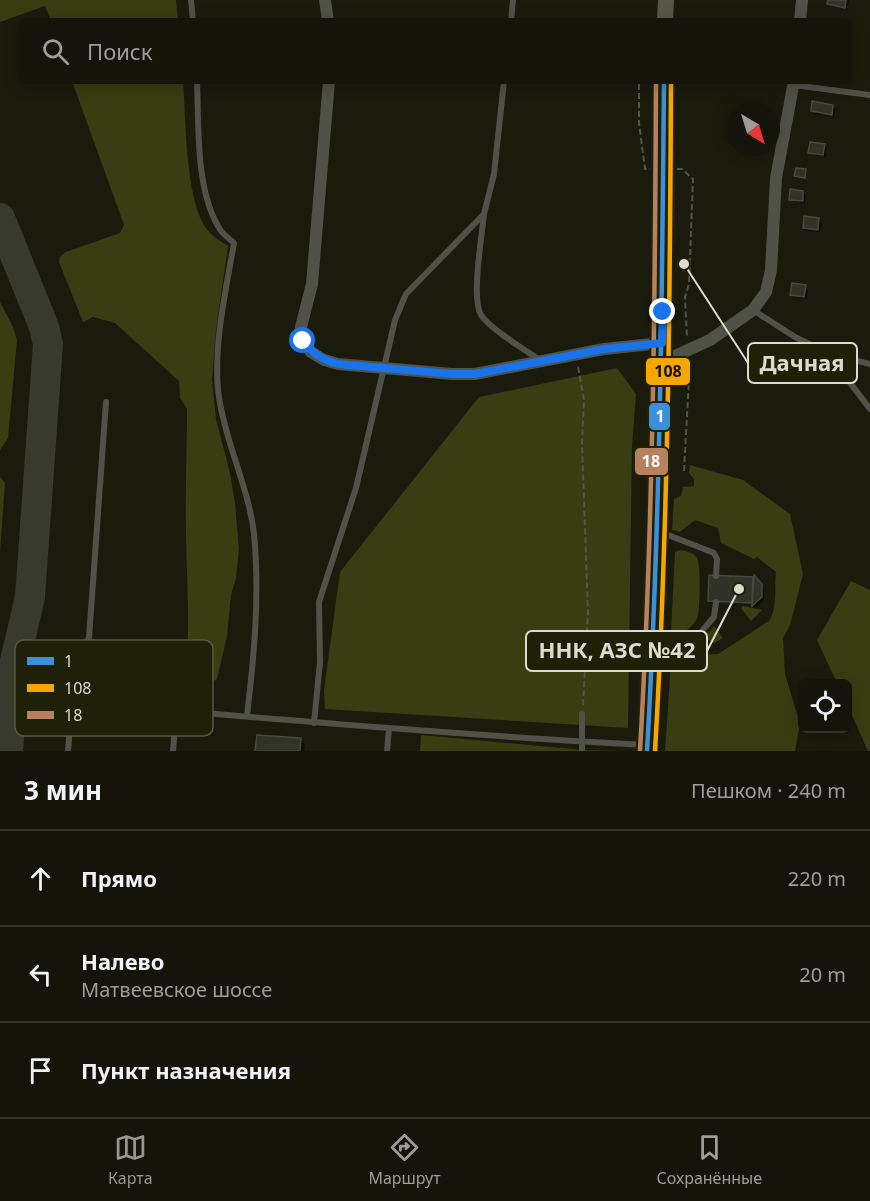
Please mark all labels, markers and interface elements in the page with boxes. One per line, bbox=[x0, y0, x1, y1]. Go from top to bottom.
search box bbox=[18, 18, 852, 84]
icon: search bbox=[39, 35, 72, 68]
text: Поиск bbox=[87, 36, 152, 66]
north arrow bbox=[726, 102, 780, 156]
route end bbox=[649, 298, 675, 324]
route start bbox=[289, 327, 315, 353]
callout: Дачная bbox=[748, 343, 857, 383]
text: Дачная bbox=[759, 347, 845, 377]
line badge: 108 bbox=[645, 357, 691, 386]
text: 108 bbox=[654, 360, 682, 382]
line badge: 1 bbox=[648, 402, 671, 431]
text: 1 bbox=[655, 405, 665, 427]
line badge: 18 bbox=[634, 447, 669, 476]
text: 18 bbox=[642, 450, 660, 472]
callout: ННК, АЗС №42 bbox=[526, 631, 707, 671]
text: ННК, АЗС №42 bbox=[538, 634, 696, 664]
legend bbox=[15, 640, 213, 736]
text: 1 bbox=[64, 650, 73, 672]
text: 108 bbox=[64, 677, 91, 699]
map controls bbox=[798, 679, 852, 733]
button: locate bbox=[798, 679, 852, 733]
text: 18 bbox=[64, 704, 82, 726]
text: 3 мин bbox=[24, 772, 102, 808]
text: Пешком · 240 m bbox=[691, 777, 846, 804]
icon: ahead bbox=[24, 862, 57, 895]
text: Прямо bbox=[81, 863, 157, 893]
text: 220 m bbox=[788, 865, 846, 892]
text: Налево bbox=[81, 946, 164, 976]
icon: left bbox=[24, 958, 57, 991]
text: 20 m bbox=[799, 961, 846, 988]
text: Матвеевское шоссе bbox=[81, 976, 272, 1003]
icon: arrive bbox=[24, 1054, 57, 1087]
text: Пункт назначения bbox=[81, 1055, 291, 1085]
tab: Карта bbox=[108, 1131, 153, 1189]
tab: Маршрут bbox=[368, 1131, 441, 1189]
tab: Сохранённые bbox=[657, 1131, 762, 1189]

